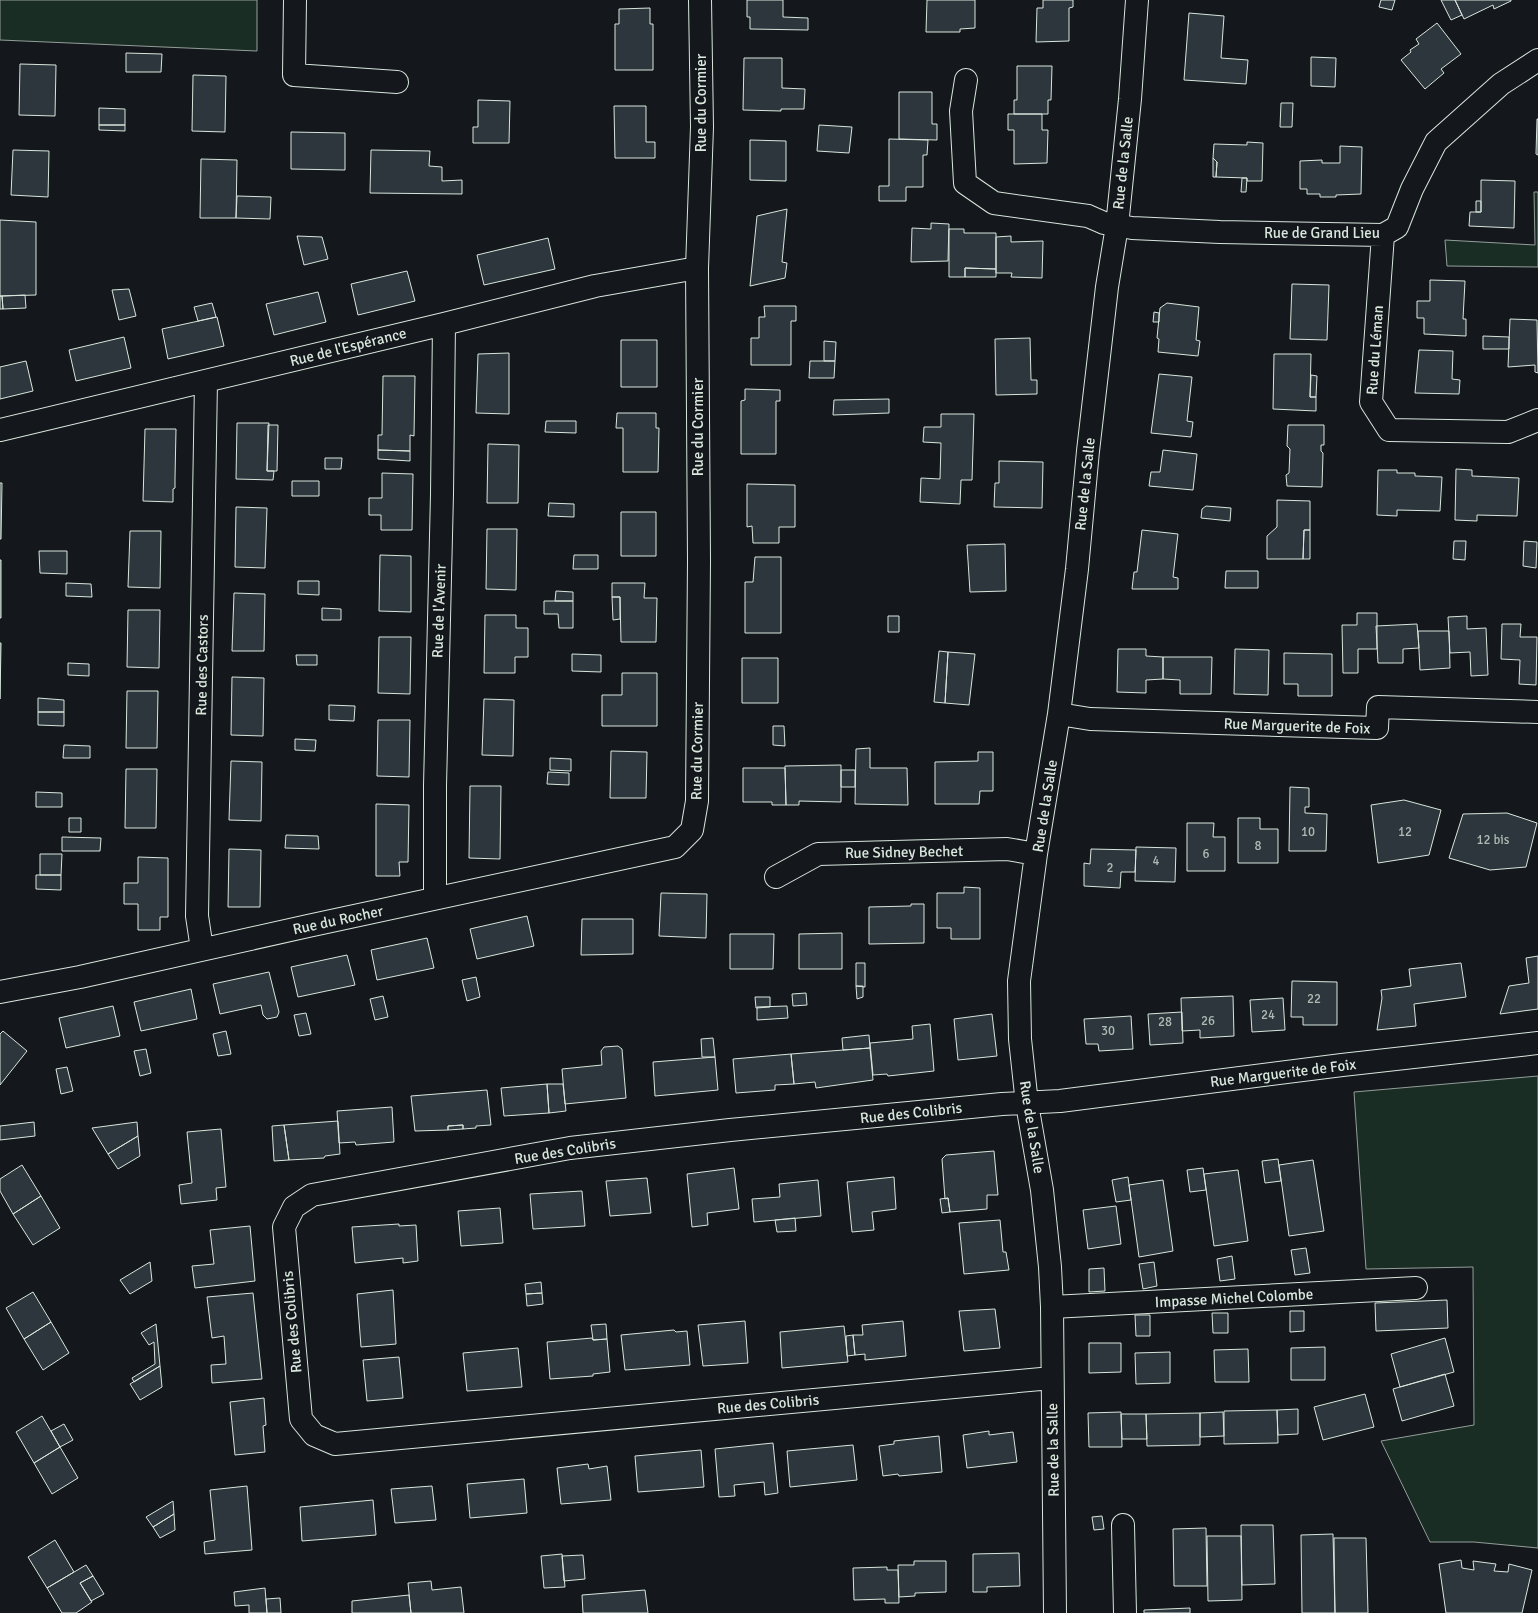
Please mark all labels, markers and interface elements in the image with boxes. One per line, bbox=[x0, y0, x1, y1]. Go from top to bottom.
street label: Rue du Cormier bbox=[692, 53, 710, 152]
street label: Rue de la Salle bbox=[1109, 115, 1137, 211]
street label: Rue de Grand Lieu bbox=[1264, 224, 1380, 242]
street label: Rue du Léman bbox=[1363, 305, 1387, 395]
street label: Rue de l'Espérance bbox=[288, 324, 408, 370]
street label: Rue du Cormier bbox=[689, 377, 707, 476]
street label: Rue de la Salle bbox=[1071, 436, 1099, 532]
street label: Rue de l'Avenir bbox=[428, 563, 450, 658]
street label: Rue des Castors bbox=[192, 614, 212, 716]
street label: Rue du Cormier bbox=[687, 701, 707, 800]
street label: Rue Marguerite de Foix bbox=[1223, 714, 1371, 738]
street label: Rue de la Salle bbox=[1029, 758, 1061, 854]
house number: 10 bbox=[1301, 824, 1315, 840]
house number: 12 bbox=[1398, 824, 1412, 840]
house number: 12 bis bbox=[1477, 832, 1510, 848]
house number: 8 bbox=[1254, 838, 1262, 854]
street label: Rue Sidney Bechet bbox=[845, 842, 963, 862]
house number: 6 bbox=[1202, 846, 1210, 862]
house number: 4 bbox=[1152, 853, 1160, 869]
house number: 2 bbox=[1106, 860, 1114, 876]
street label: Rue du Rocher bbox=[291, 902, 385, 938]
house number: 22 bbox=[1307, 991, 1321, 1007]
house number: 24 bbox=[1261, 1007, 1275, 1023]
house number: 26 bbox=[1201, 1013, 1215, 1029]
house number: 28 bbox=[1158, 1014, 1172, 1030]
house number: 30 bbox=[1101, 1023, 1115, 1039]
street label: Rue Marguerite de Foix bbox=[1209, 1055, 1357, 1091]
street label: Rue de la Salle bbox=[1016, 1079, 1048, 1175]
street label: Rue des Colibris bbox=[859, 1099, 963, 1127]
street label: Rue des Colibris bbox=[513, 1134, 617, 1168]
street label: Rue des Colibris bbox=[279, 1270, 305, 1374]
street label: Impasse Michel Colombe bbox=[1154, 1285, 1314, 1311]
street label: Rue des Colibris bbox=[716, 1391, 820, 1417]
street label: Rue de la Salle bbox=[1043, 1403, 1063, 1497]

